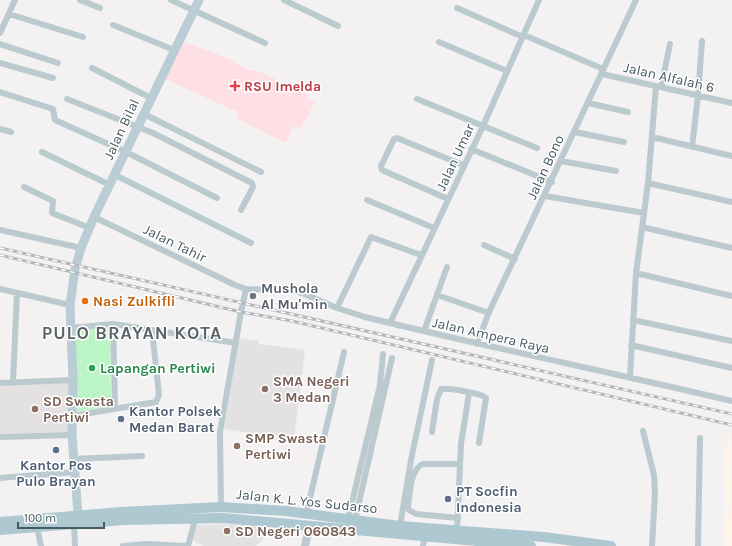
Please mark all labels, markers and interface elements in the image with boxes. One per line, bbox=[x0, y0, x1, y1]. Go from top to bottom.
street label: Jalan Alfalah 6 bbox=[622, 59, 716, 96]
place label: RSU Imelda bbox=[244, 78, 321, 95]
marker: RSU Imelda bbox=[229, 80, 241, 92]
street label: Jalan Bilal bbox=[100, 96, 143, 162]
street label: Jalan Umar bbox=[433, 120, 479, 193]
street label: Jalan Bono bbox=[523, 132, 568, 202]
street label: Jalan Tahir bbox=[141, 221, 210, 266]
place label: Mushola Al Mu'min bbox=[261, 280, 328, 313]
marker: Mushola Al Mu'min bbox=[248, 291, 258, 301]
place label: Nasi Zulkifli bbox=[93, 293, 175, 310]
marker: Nasi Zulkifli bbox=[80, 296, 90, 306]
street label: Jalan Ampera Raya bbox=[431, 314, 551, 357]
district label: PULO BRAYAN KOTA bbox=[42, 322, 222, 344]
place label: Lapangan Pertiwi bbox=[100, 360, 216, 377]
marker: Lapangan Pertiwi bbox=[87, 363, 97, 373]
place label: SMA Negeri 3 Medan bbox=[273, 373, 350, 406]
marker: SMA Negeri 3 Medan bbox=[260, 384, 270, 394]
place label: SD Swasta Pertiwi bbox=[43, 393, 114, 426]
place label: Kantor Polsek Medan Barat bbox=[129, 403, 222, 436]
marker: SD Swasta Pertiwi bbox=[30, 404, 40, 414]
marker: Kantor Polsek Medan Barat bbox=[116, 414, 126, 424]
place label: SMP Swasta Pertiwi bbox=[245, 430, 327, 463]
marker: SMP Swasta Pertiwi bbox=[232, 441, 242, 451]
marker: Kantor Pos Pulo Brayan bbox=[51, 445, 61, 455]
place label: Kantor Pos Pulo Brayan bbox=[16, 457, 96, 490]
place label: PT Socfin Indonesia bbox=[456, 483, 522, 516]
street label: Jalan K. L. Yos Sudarso bbox=[236, 486, 378, 517]
marker: PT Socfin Indonesia bbox=[443, 494, 453, 504]
scale bar bbox=[18, 504, 104, 530]
text: 100 m bbox=[24, 511, 56, 525]
place label: SD Negeri 060843 bbox=[235, 523, 356, 540]
marker: SD Negeri 060843 bbox=[222, 526, 232, 536]

